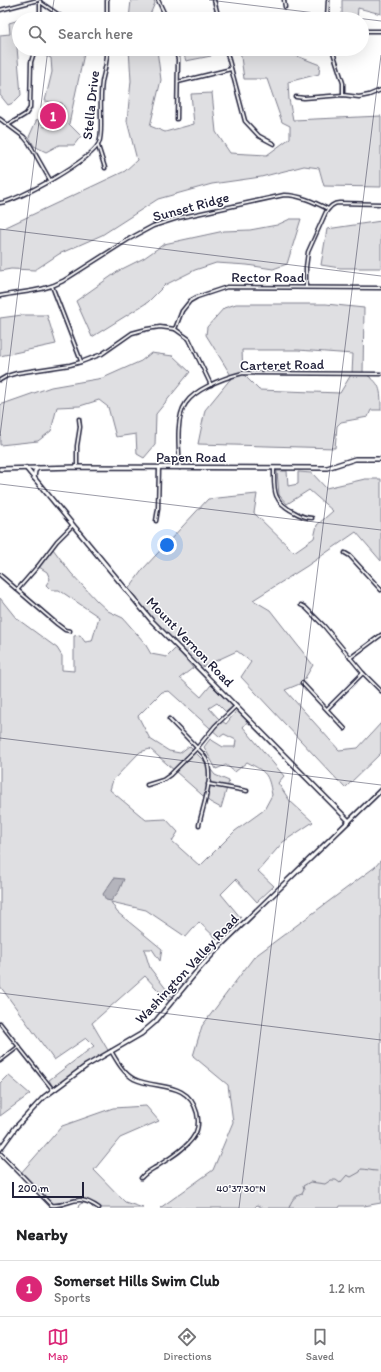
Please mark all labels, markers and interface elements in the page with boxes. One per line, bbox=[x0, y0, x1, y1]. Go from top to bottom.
search box bbox=[12, 12, 369, 56]
icon: search bbox=[26, 23, 48, 45]
text: Search here bbox=[58, 25, 133, 43]
street label: Stella Drive bbox=[79, 69, 103, 140]
pin: 1 bbox=[40, 101, 66, 131]
street label: Sunset Ridge bbox=[151, 189, 231, 225]
street label: Rector Road bbox=[231, 269, 305, 286]
street label: Carteret Road bbox=[240, 356, 325, 374]
street label: Papen Road bbox=[156, 449, 226, 466]
your location bbox=[157, 535, 177, 555]
street label: Mount Vernon Road bbox=[143, 593, 238, 691]
street label: Washington Valley Road bbox=[132, 910, 243, 1028]
scale bar bbox=[12, 1180, 84, 1199]
text: 200 m bbox=[18, 1182, 49, 1195]
text: 40°37'30"N bbox=[216, 1182, 266, 1195]
text: Nearby bbox=[16, 1224, 68, 1244]
text: Somerset Hills Swim Club bbox=[54, 1272, 220, 1290]
text: 1 bbox=[26, 1281, 32, 1296]
text: 1.2 km bbox=[329, 1281, 365, 1296]
text: Sports bbox=[54, 1290, 90, 1305]
tab: Map bbox=[47, 1326, 69, 1363]
tab: Directions bbox=[163, 1326, 212, 1363]
tab: Saved bbox=[306, 1326, 334, 1363]

